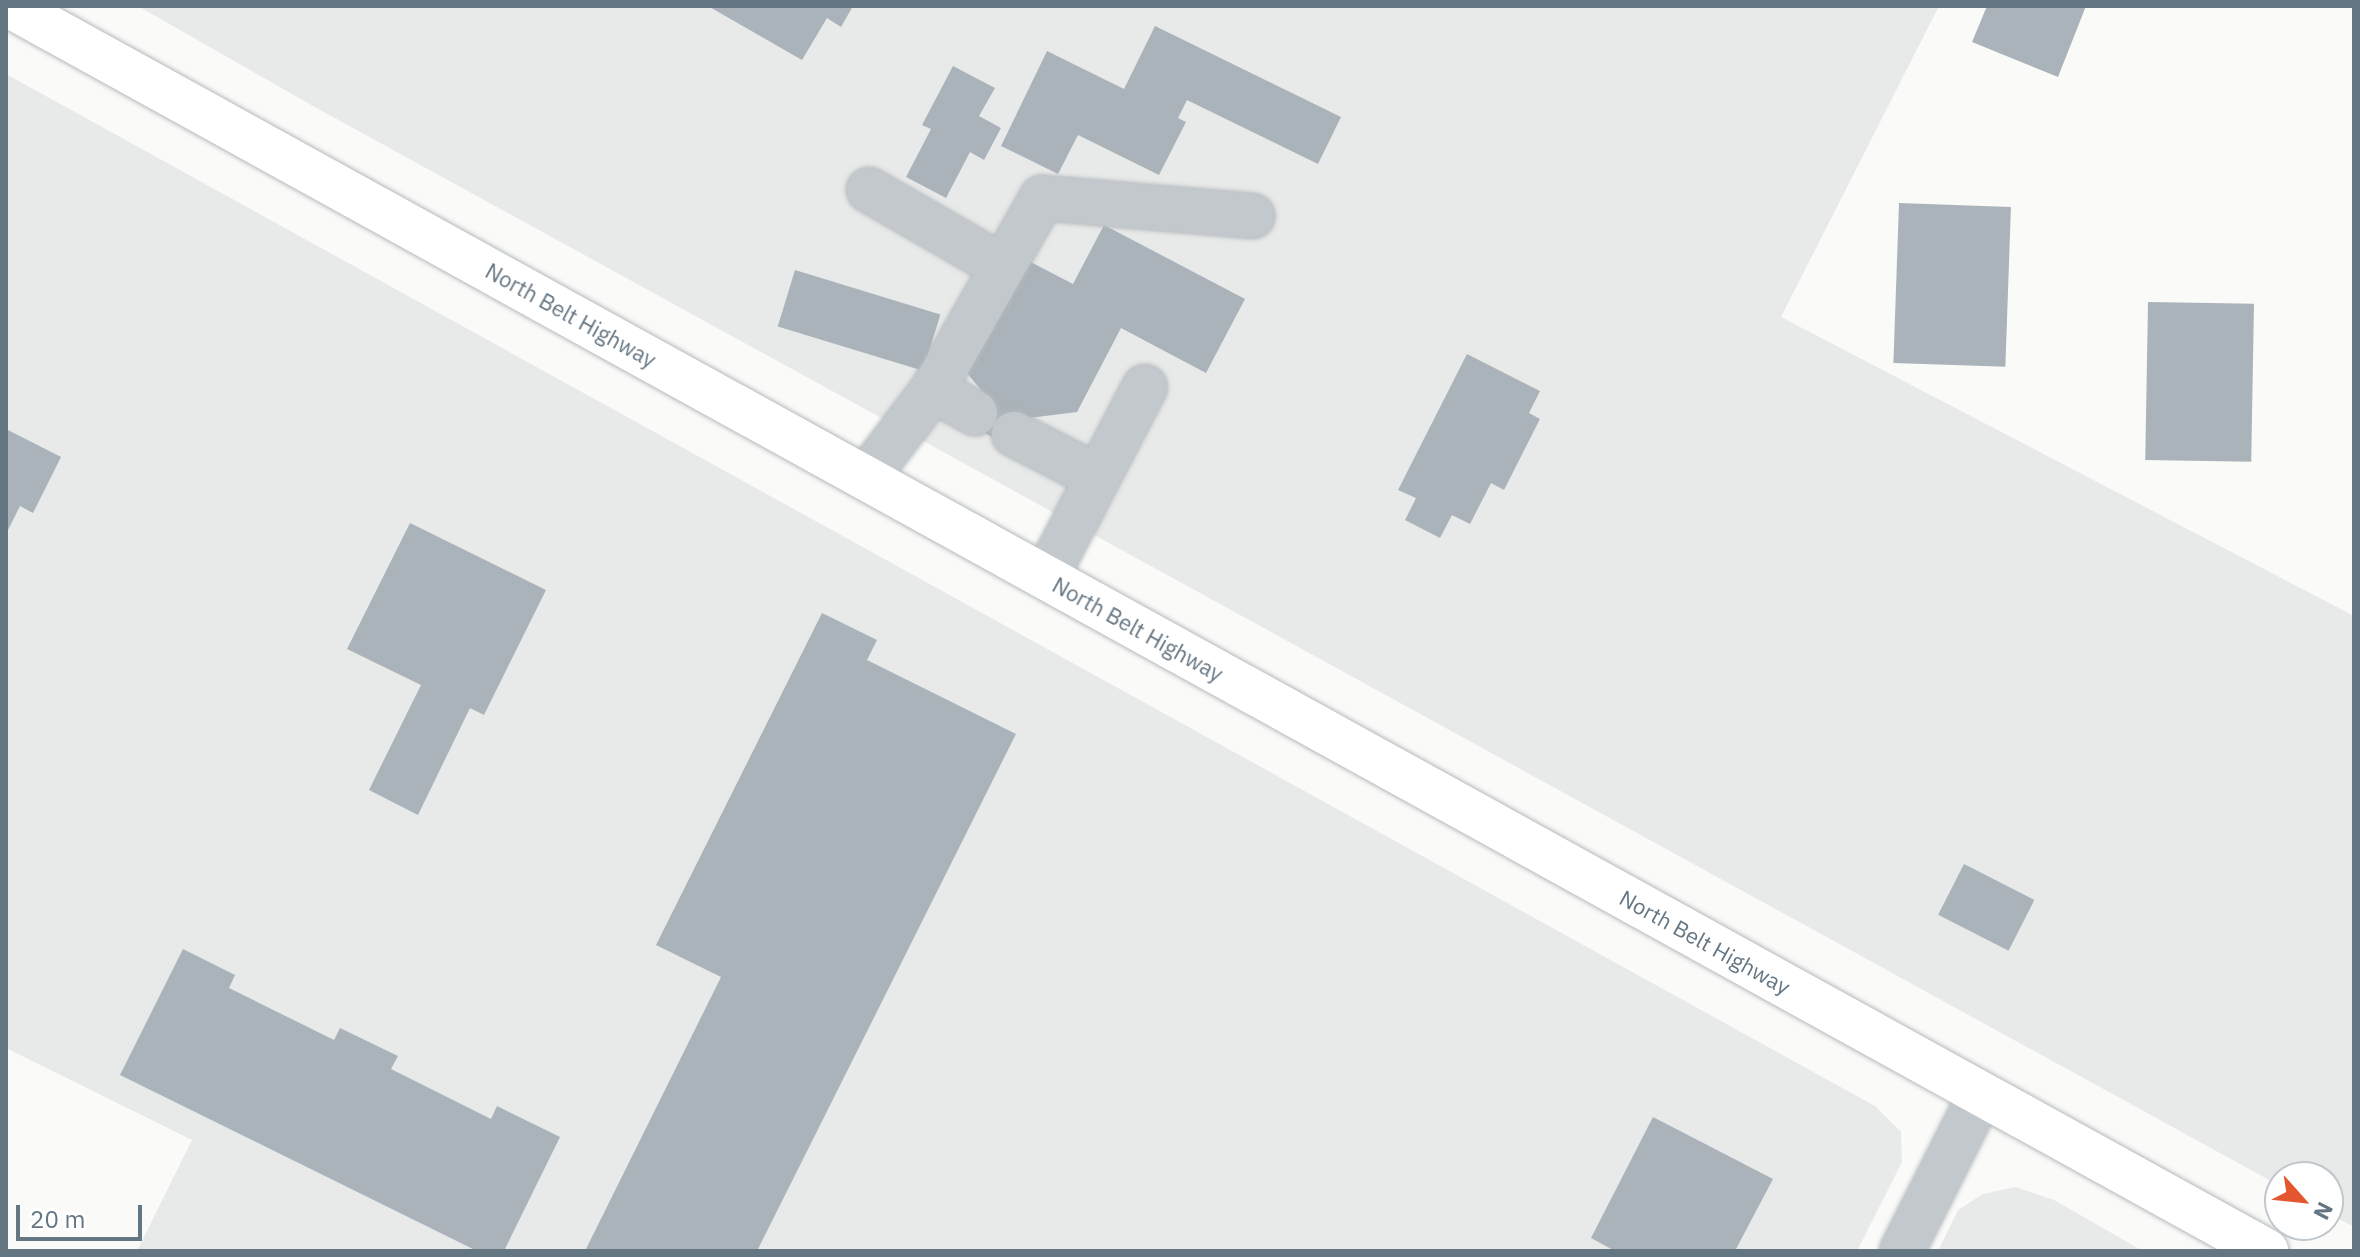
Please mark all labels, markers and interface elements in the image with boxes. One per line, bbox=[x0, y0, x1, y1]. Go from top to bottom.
street label: North Belt Highway bbox=[481, 257, 661, 373]
street label: North Belt Highway bbox=[1048, 571, 1228, 687]
street label: North Belt Highway bbox=[1615, 884, 1795, 1000]
north arrow bbox=[2264, 1161, 2344, 1241]
scale bar bbox=[20, 1189, 146, 1239]
text: N bbox=[2308, 1198, 2341, 1225]
text: 20 m bbox=[30, 1203, 85, 1235]

